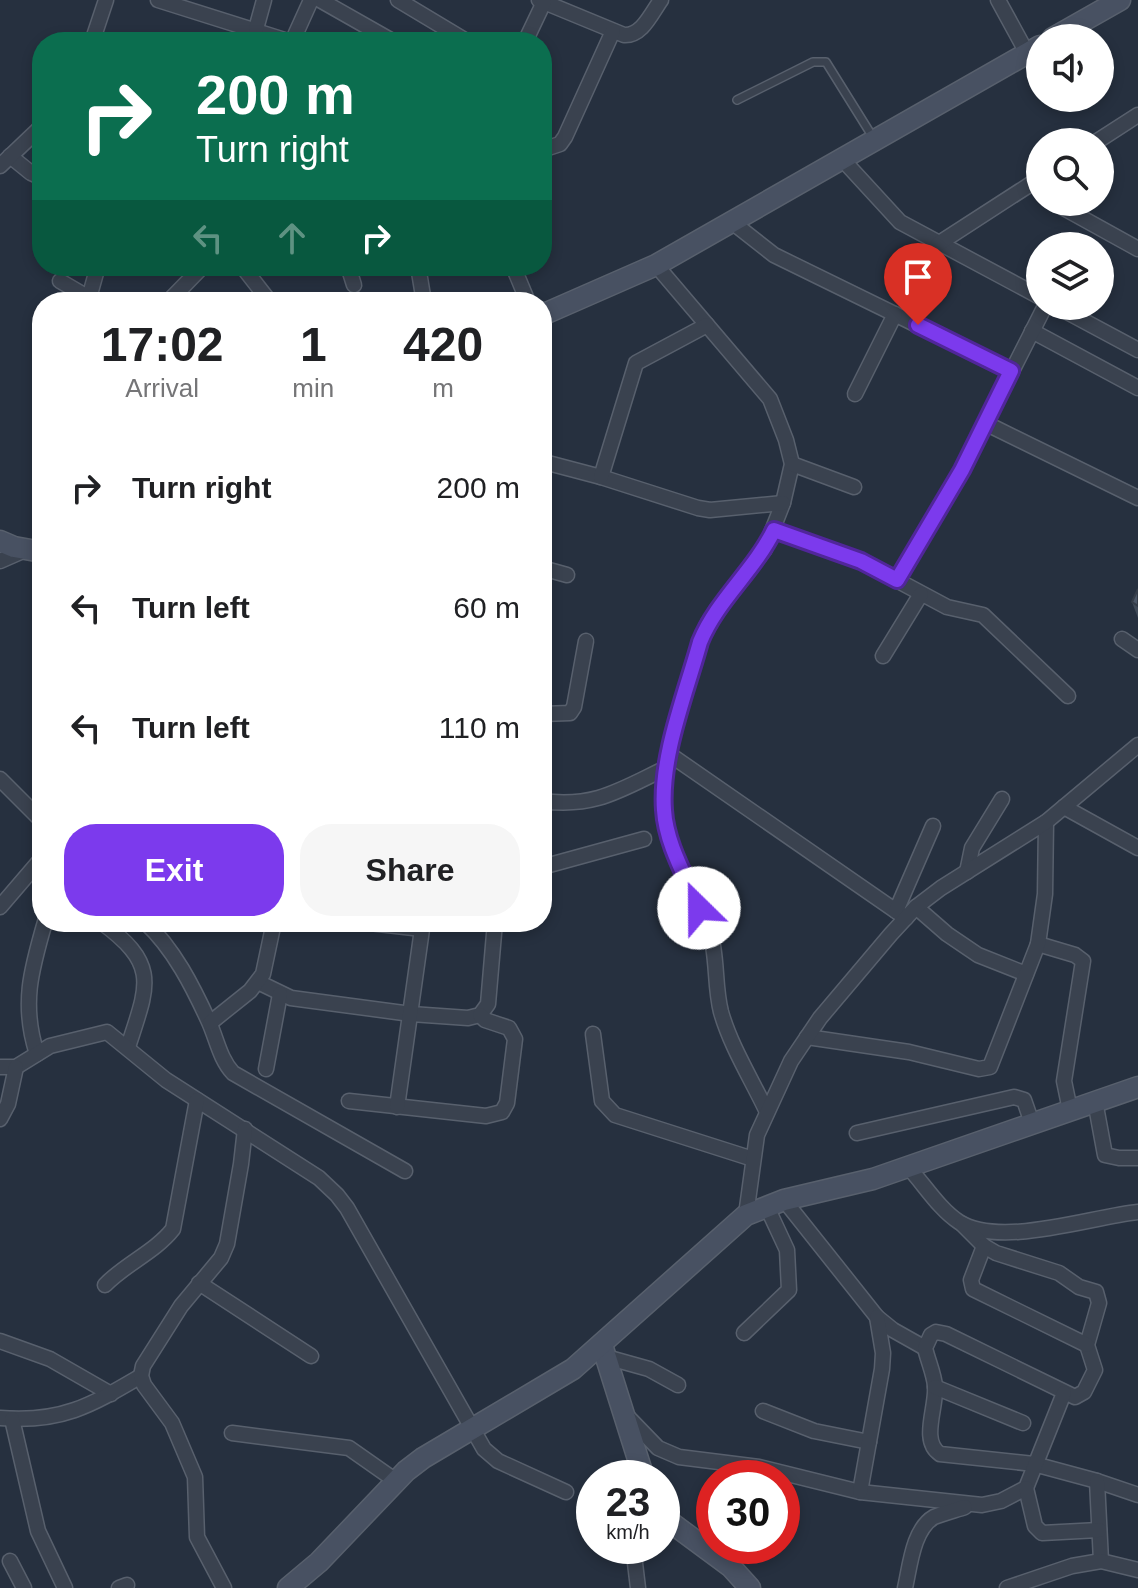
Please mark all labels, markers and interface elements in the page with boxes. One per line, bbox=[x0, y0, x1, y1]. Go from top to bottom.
map controls bbox=[1026, 24, 1114, 320]
button: sound bbox=[1026, 24, 1114, 112]
text: 200 m bbox=[196, 63, 355, 126]
icon: right bbox=[64, 64, 168, 168]
button: search bbox=[1026, 128, 1114, 216]
text: Turn right bbox=[196, 129, 349, 170]
icon: left bbox=[186, 216, 230, 260]
icon: ahead bbox=[270, 216, 314, 260]
icon: right bbox=[354, 216, 398, 260]
button: layers bbox=[1026, 232, 1114, 320]
pin bbox=[884, 243, 952, 325]
icon: arrive bbox=[896, 255, 940, 299]
text: 17:02 bbox=[101, 318, 224, 371]
text: 1 bbox=[300, 318, 327, 371]
text: 420 bbox=[403, 318, 483, 371]
text: Arrival bbox=[125, 373, 199, 403]
text: min bbox=[292, 373, 334, 403]
text: m bbox=[432, 373, 454, 403]
icon: right bbox=[64, 466, 108, 510]
text: Turn right bbox=[132, 471, 271, 504]
text: 200 m bbox=[437, 471, 520, 504]
icon: left bbox=[64, 586, 108, 630]
text: Turn left bbox=[132, 591, 250, 624]
text: 60 m bbox=[453, 591, 520, 624]
icon: left bbox=[64, 706, 108, 750]
text: Turn left bbox=[132, 711, 250, 744]
text: 110 m bbox=[439, 711, 520, 744]
button: Exit bbox=[64, 824, 284, 916]
button: Share bbox=[300, 824, 520, 916]
position arrow bbox=[657, 866, 741, 950]
speed limit sign: 30 bbox=[696, 1460, 800, 1564]
text: 23 bbox=[606, 1480, 650, 1524]
text: km/h bbox=[606, 1521, 650, 1543]

